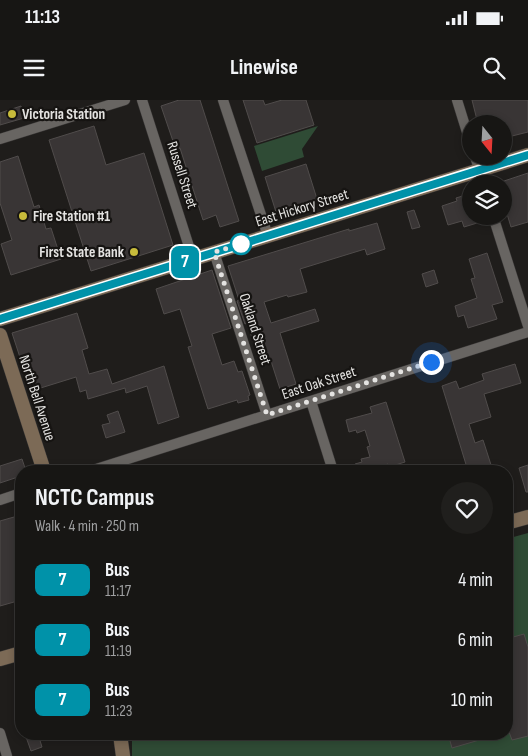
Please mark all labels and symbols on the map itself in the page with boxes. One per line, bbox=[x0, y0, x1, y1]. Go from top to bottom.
place label: Victoria Station bbox=[22, 105, 105, 124]
marker: Victoria Station bbox=[6, 108, 18, 120]
north arrow bbox=[462, 115, 512, 165]
street label: Russell Street bbox=[162, 139, 202, 211]
street label: East Hickory Street bbox=[253, 185, 351, 231]
place label: Fire Station #1 bbox=[33, 207, 110, 226]
marker: Fire Station #1 bbox=[17, 210, 29, 222]
unlabelled marker bbox=[230, 233, 252, 255]
place label: First State Bank bbox=[39, 243, 125, 262]
marker: First State Bank bbox=[128, 246, 140, 258]
line badge: 7 bbox=[169, 246, 201, 278]
street label: Oakland Street bbox=[235, 291, 276, 368]
your location bbox=[419, 350, 444, 375]
street label: North Bell Avenue bbox=[14, 353, 60, 443]
street label: East Oak Street bbox=[280, 362, 359, 404]

